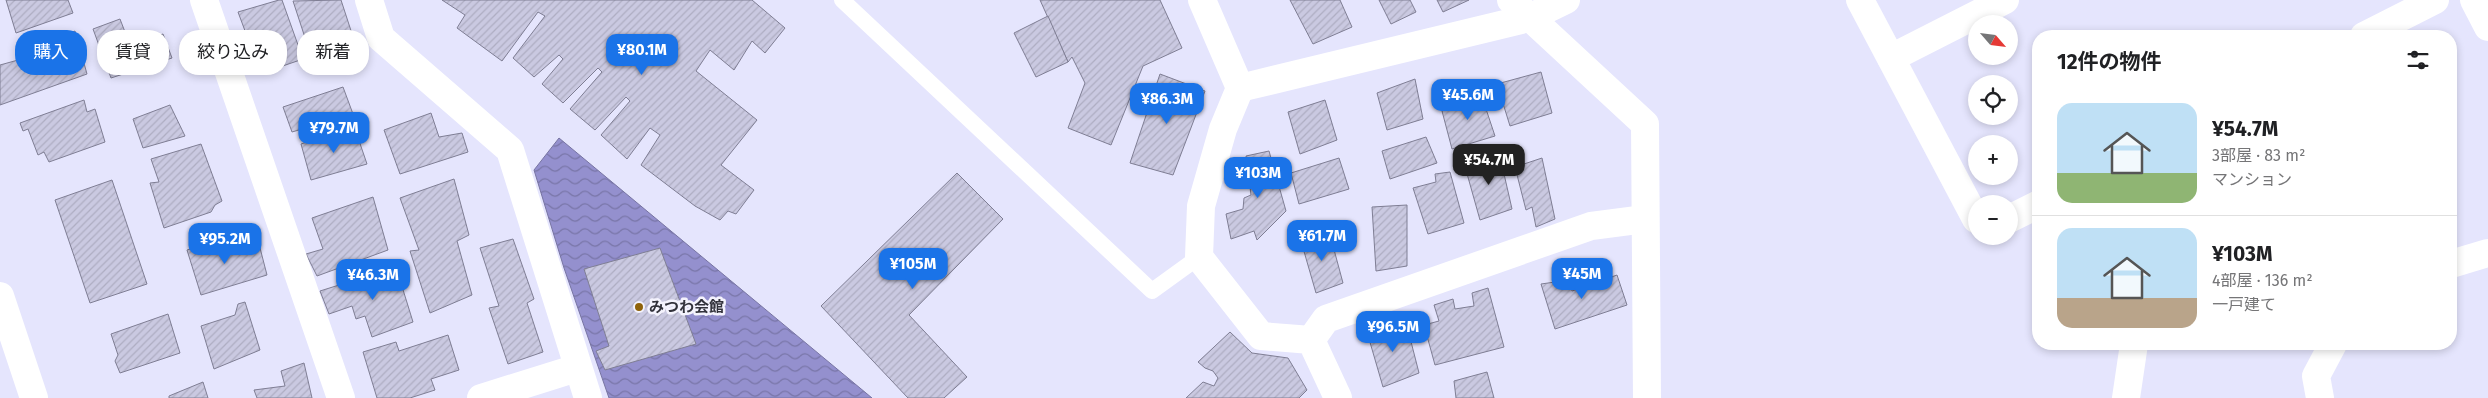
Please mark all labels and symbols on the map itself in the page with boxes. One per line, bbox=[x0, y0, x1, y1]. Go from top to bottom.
north arrow bbox=[1968, 15, 2018, 65]
pin: ¥80.1M bbox=[601, 34, 683, 76]
pin: ¥45.6M bbox=[1427, 78, 1509, 121]
pin: ¥86.3M bbox=[1126, 82, 1208, 125]
pin: ¥79.7M bbox=[293, 112, 375, 154]
pin: ¥54.7M bbox=[1448, 144, 1530, 186]
pin: ¥103M bbox=[1223, 156, 1293, 199]
pin: ¥61.7M bbox=[1281, 220, 1363, 262]
pin: ¥95.2M bbox=[184, 222, 266, 265]
pin: ¥105M bbox=[878, 248, 948, 290]
pin: ¥46.3M bbox=[332, 258, 414, 301]
pin: ¥45M bbox=[1552, 258, 1612, 300]
place label: みつわ会館 bbox=[649, 298, 724, 316]
marker: みつわ会館 bbox=[633, 301, 645, 313]
pin: ¥96.5M bbox=[1352, 310, 1434, 353]

